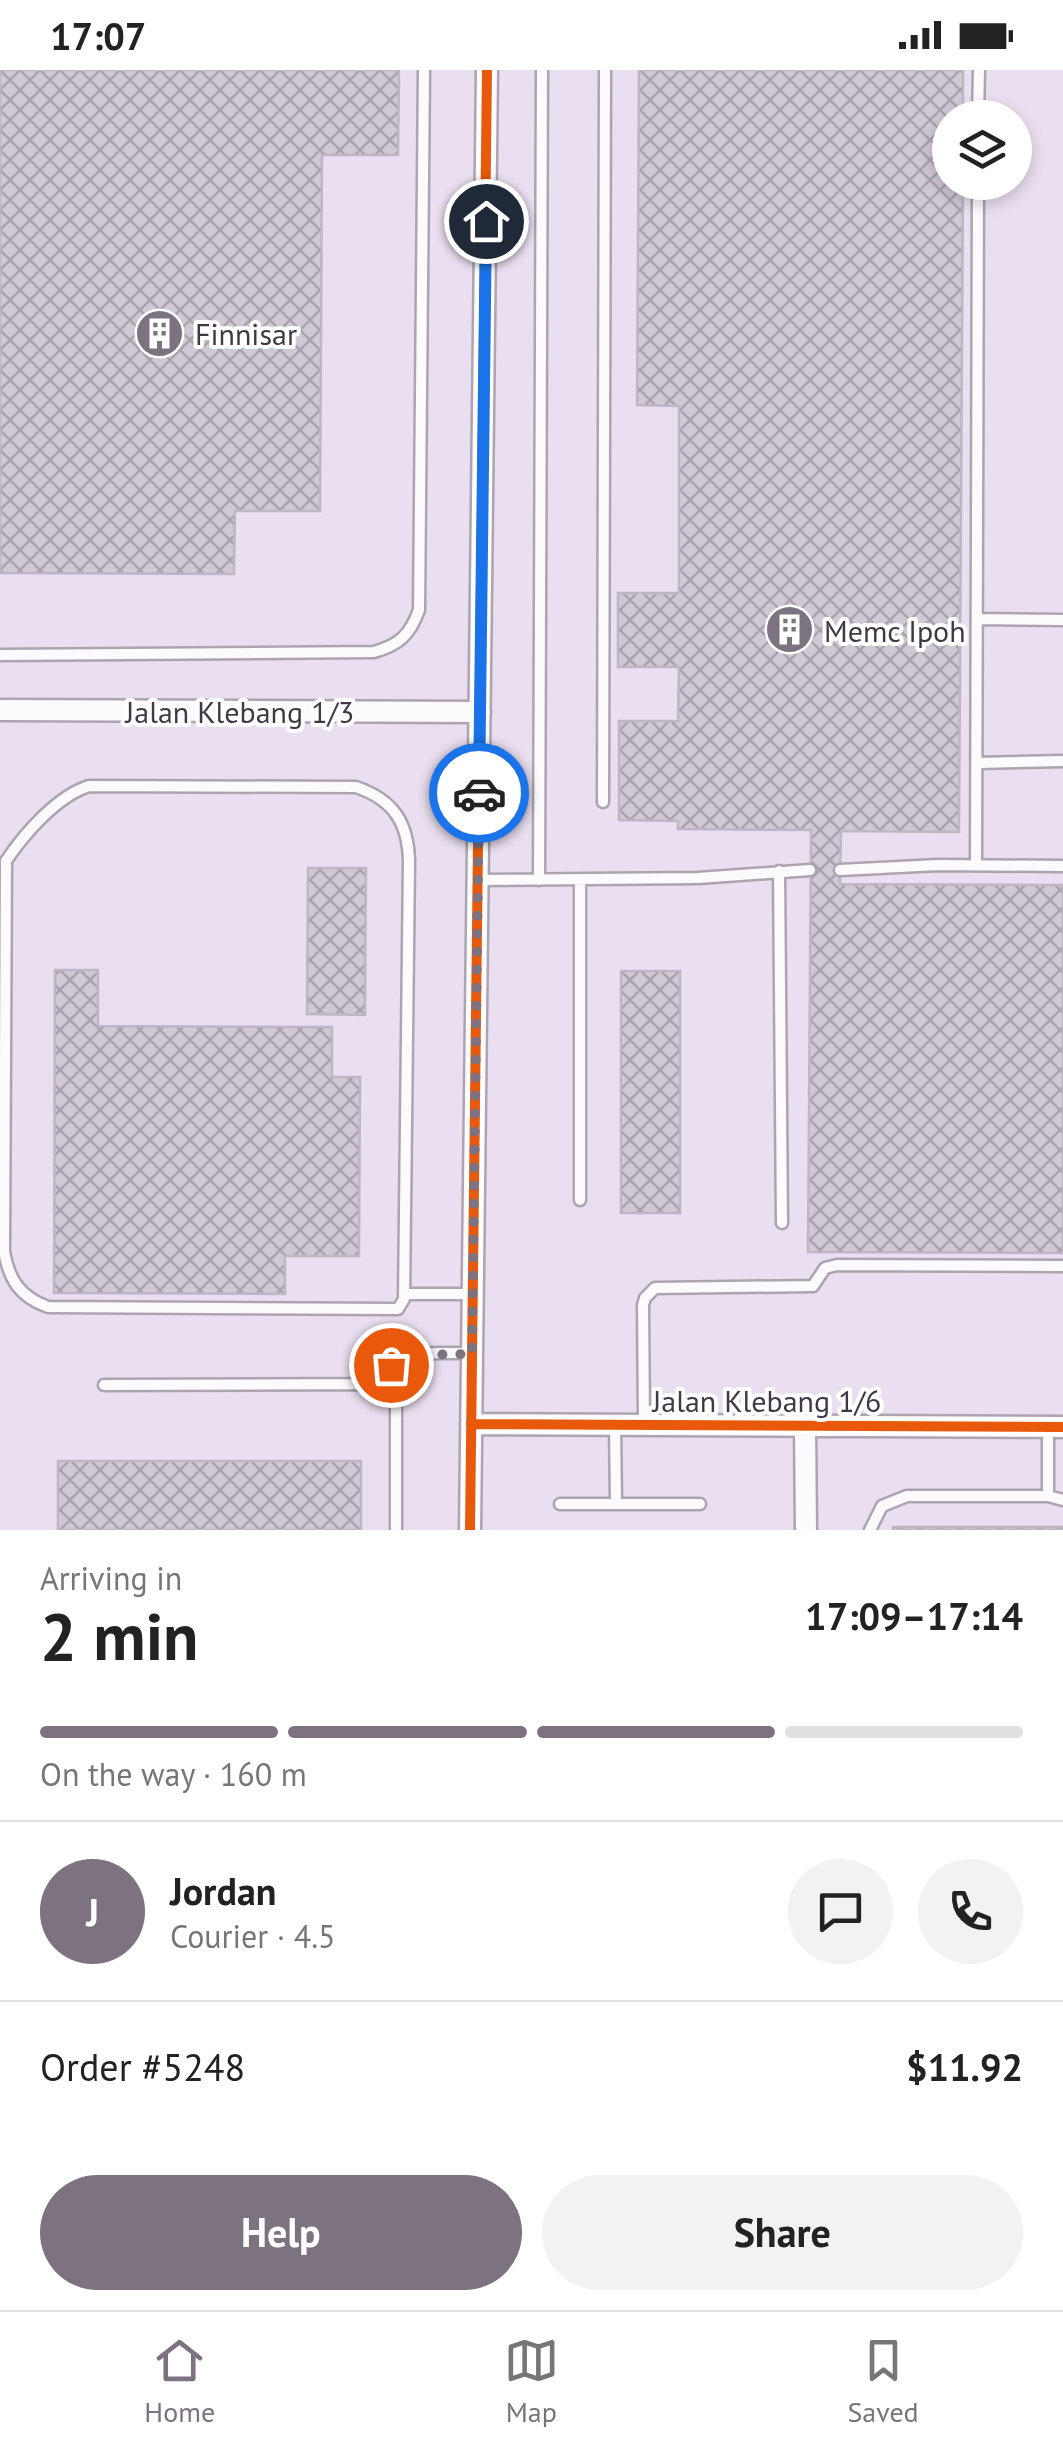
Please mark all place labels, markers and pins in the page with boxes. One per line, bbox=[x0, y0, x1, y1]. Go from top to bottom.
pin bbox=[444, 179, 529, 264]
building icon: Finnisar bbox=[134, 307, 186, 359]
place label: Finnisar bbox=[195, 314, 297, 353]
building icon: Memc Ipoh bbox=[763, 604, 815, 656]
place label: Memc Ipoh bbox=[824, 611, 966, 650]
pin bbox=[349, 1323, 434, 1408]

